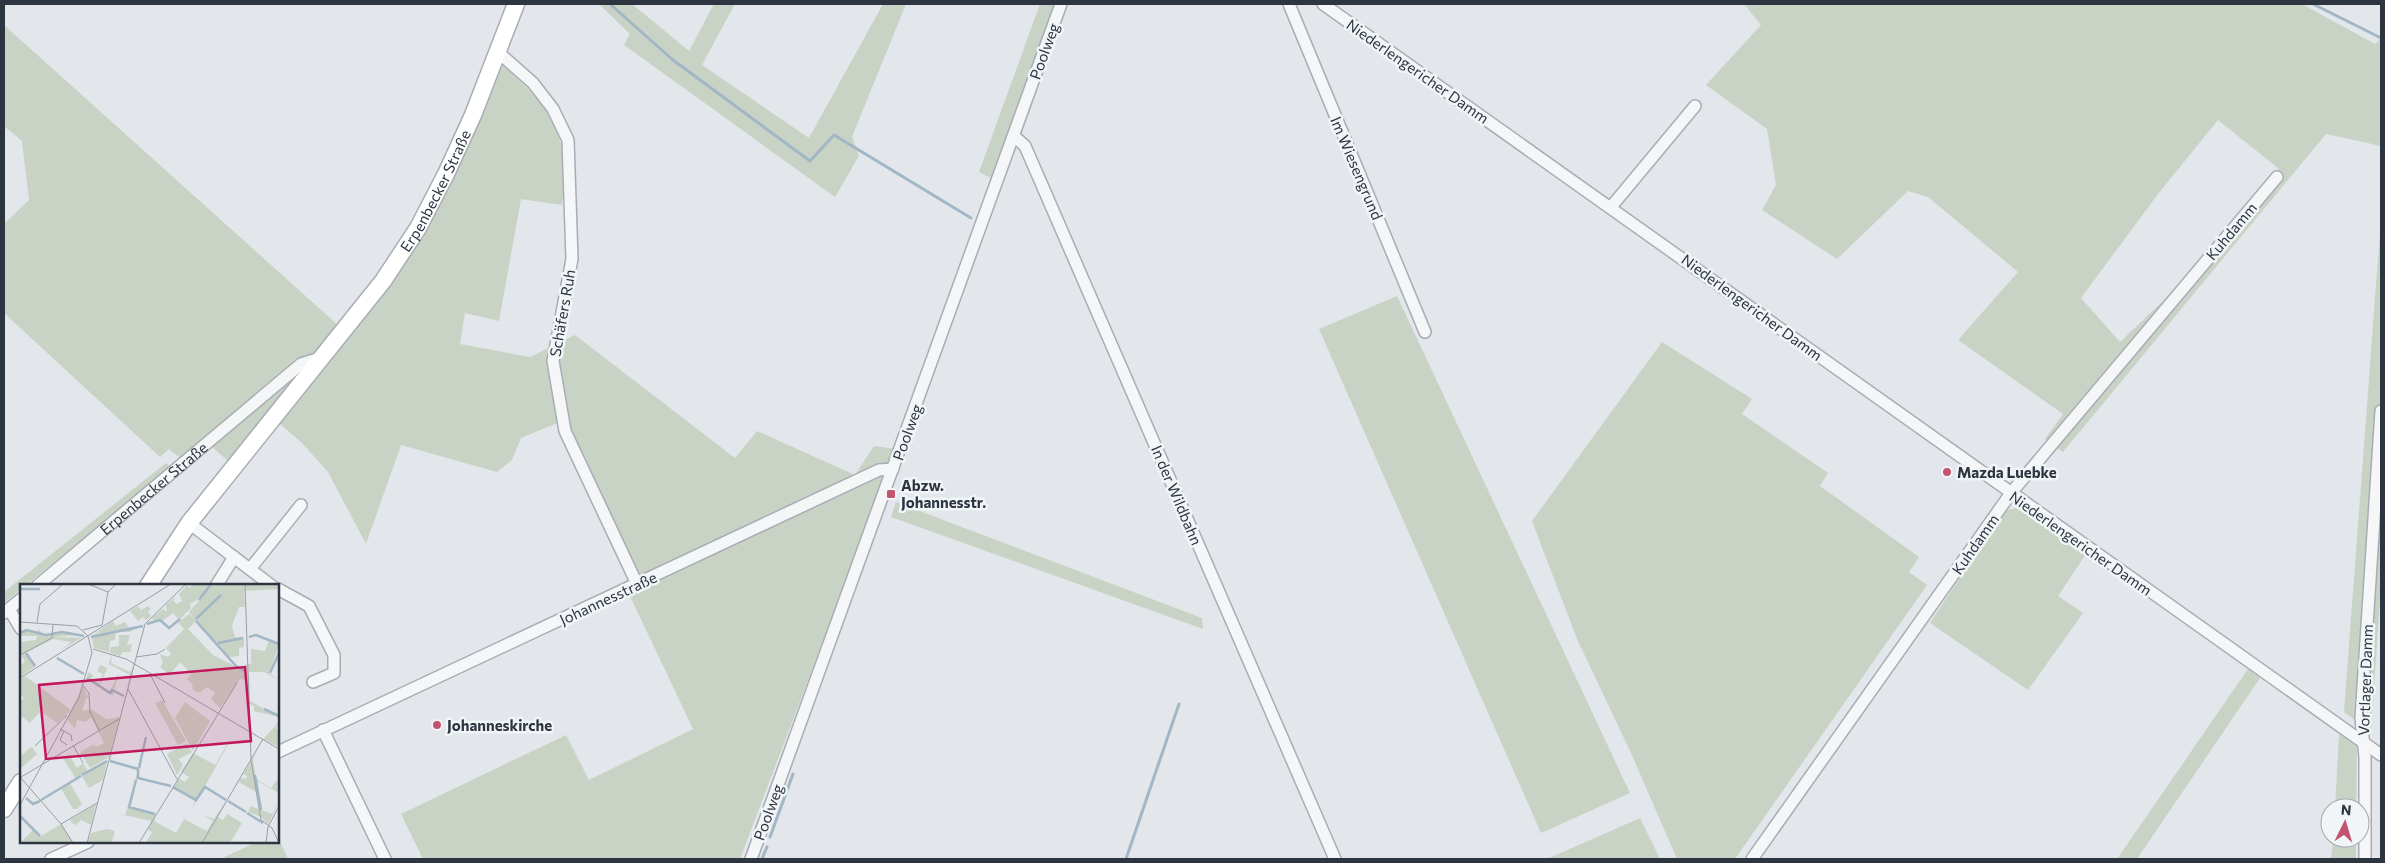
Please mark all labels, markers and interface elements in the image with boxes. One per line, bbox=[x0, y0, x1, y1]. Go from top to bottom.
street label: Niederlengericher Damm bbox=[1343, 15, 1493, 127]
street label: Poolweg bbox=[1026, 20, 1062, 82]
street label: Im Wiesengrund bbox=[1327, 114, 1387, 222]
street label: Erpenbecker Straße bbox=[396, 127, 474, 255]
street label: Kuhdamm bbox=[2202, 199, 2260, 263]
street label: Niederlengericher Damm bbox=[1678, 250, 1826, 364]
street label: Schäfers Ruh bbox=[545, 268, 579, 358]
street label: Poolweg bbox=[889, 401, 925, 463]
street label: Erpenbecker Straße bbox=[96, 438, 211, 538]
street label: In der Wildbahn bbox=[1148, 442, 1206, 548]
place label: Mazda Luebke bbox=[1957, 463, 2057, 481]
marker: Mazda Luebke bbox=[1941, 466, 1953, 478]
place label: Abzw. Johannesstr. bbox=[901, 476, 986, 511]
street label: Niederlengericher Damm bbox=[2006, 487, 2156, 599]
marker: Abzw. Johannesstr. bbox=[885, 488, 897, 500]
street label: Kuhdamm bbox=[1948, 510, 2002, 578]
street label: Johannesstraße bbox=[556, 568, 660, 628]
inset map bbox=[20, 584, 279, 843]
street label: Vortlager Damm bbox=[2354, 624, 2376, 736]
place label: Johanneskirche bbox=[447, 716, 552, 734]
marker: Johanneskirche bbox=[431, 719, 443, 731]
street label: Poolweg bbox=[750, 781, 786, 843]
north arrow bbox=[2320, 798, 2370, 848]
text: N bbox=[2340, 801, 2352, 818]

